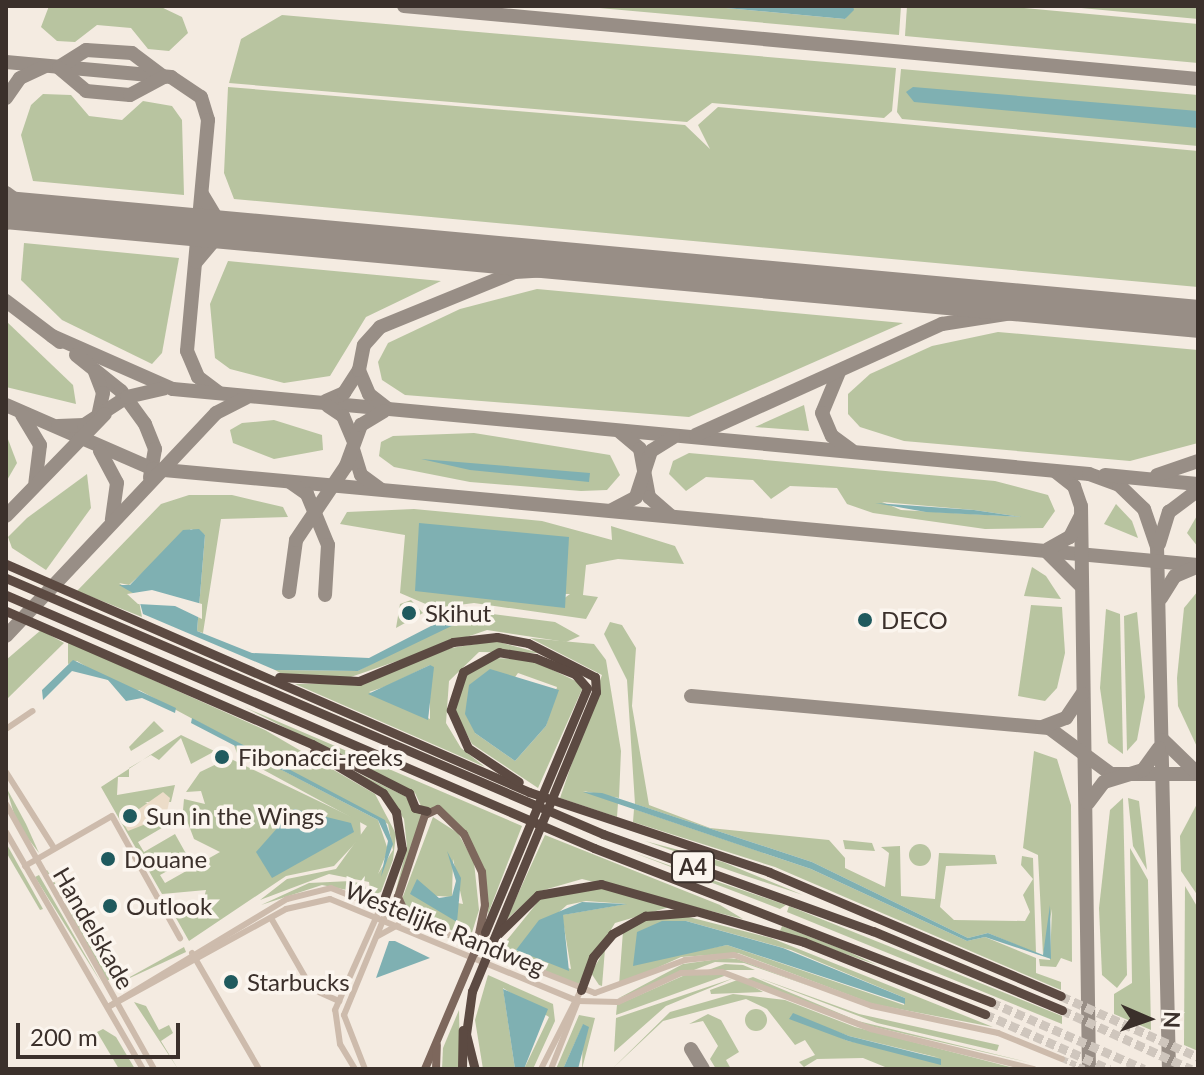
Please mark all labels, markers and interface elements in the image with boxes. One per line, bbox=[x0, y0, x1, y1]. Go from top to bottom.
place label: Skihut bbox=[425, 599, 491, 627]
marker: Skihut bbox=[400, 604, 418, 622]
place label: DECO bbox=[881, 606, 948, 634]
marker: DECO bbox=[856, 611, 874, 629]
place label: Fibonacci-reeks bbox=[238, 743, 403, 771]
marker: Fibonacci-reeks bbox=[213, 748, 231, 766]
place label: Sun in the Wings bbox=[146, 802, 325, 830]
marker: Sun in the Wings bbox=[121, 807, 139, 825]
place label: Douane bbox=[124, 845, 207, 873]
road number: A4 bbox=[669, 849, 717, 885]
marker: Douane bbox=[99, 850, 117, 868]
street label: Handelskade bbox=[48, 862, 140, 994]
street label: Westelijke Randweg bbox=[341, 875, 549, 981]
place label: Outlook bbox=[126, 892, 212, 920]
marker: Outlook bbox=[101, 897, 119, 915]
place label: Starbucks bbox=[247, 968, 350, 996]
marker: Starbucks bbox=[222, 973, 240, 991]
north arrow bbox=[1108, 979, 1188, 1059]
scale bar bbox=[20, 1007, 184, 1057]
text: N bbox=[1159, 1011, 1186, 1029]
text: 200 m bbox=[30, 1022, 98, 1051]

